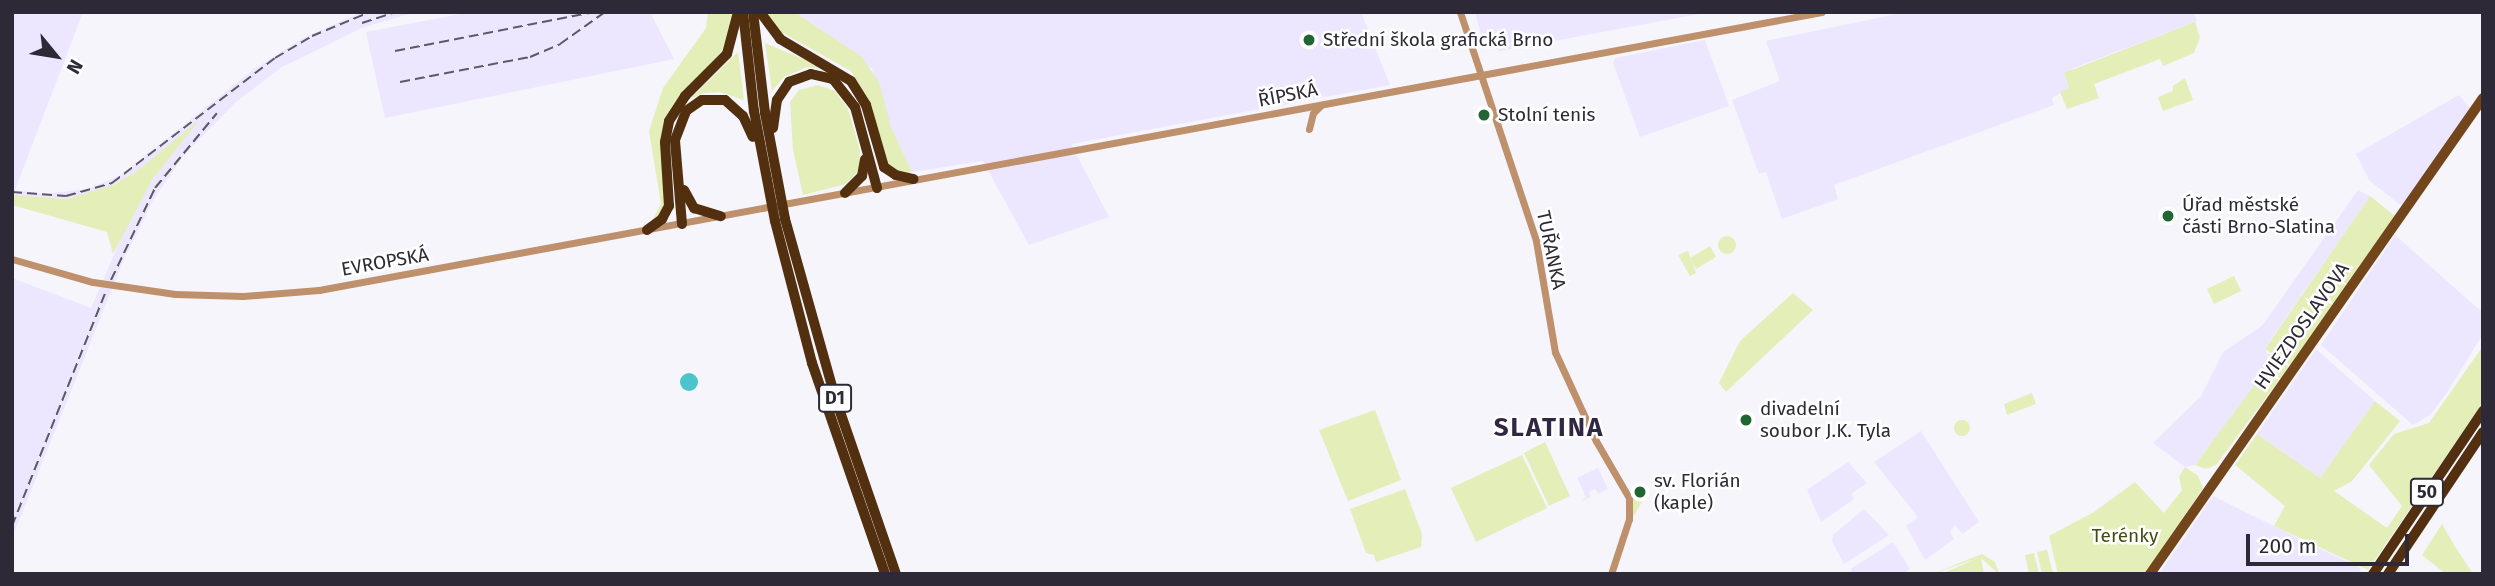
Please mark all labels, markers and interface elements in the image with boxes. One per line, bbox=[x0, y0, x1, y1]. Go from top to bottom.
north arrow bbox=[21, 21, 91, 91]
place label: Střední škola grafická Brno bbox=[1323, 29, 1553, 51]
marker: Střední škola grafická Brno bbox=[1301, 32, 1317, 48]
text: N bbox=[62, 56, 88, 78]
street label: ŘÍPSKÁ bbox=[1256, 78, 1320, 112]
place label: Stolní tenis bbox=[1498, 104, 1595, 126]
marker: Stolní tenis bbox=[1476, 107, 1492, 123]
place label: Úřad městské části Brno-Slatina bbox=[2182, 194, 2335, 238]
marker: Úřad městské části Brno-Slatina bbox=[2160, 208, 2176, 224]
street label: TUŘANKA bbox=[1532, 209, 1570, 291]
street label: EVROPSKÁ bbox=[340, 243, 430, 281]
street label: HVIEZDOSLAVOVA bbox=[2250, 258, 2354, 394]
road number: D1 bbox=[818, 384, 852, 412]
place label: divadelní soubor J.K. Tyla bbox=[1760, 398, 1891, 442]
district label: SLATINA bbox=[1495, 412, 1603, 444]
marker: divadelní soubor J.K. Tyla bbox=[1738, 412, 1754, 428]
place label: sv. Florián (kaple) bbox=[1654, 470, 1741, 514]
road number: 50 bbox=[2410, 478, 2444, 506]
marker: sv. Florián (kaple) bbox=[1632, 484, 1648, 500]
scale bar bbox=[2250, 520, 2413, 564]
park label: Terénky bbox=[2092, 525, 2158, 547]
text: 200 m bbox=[2259, 533, 2316, 559]

